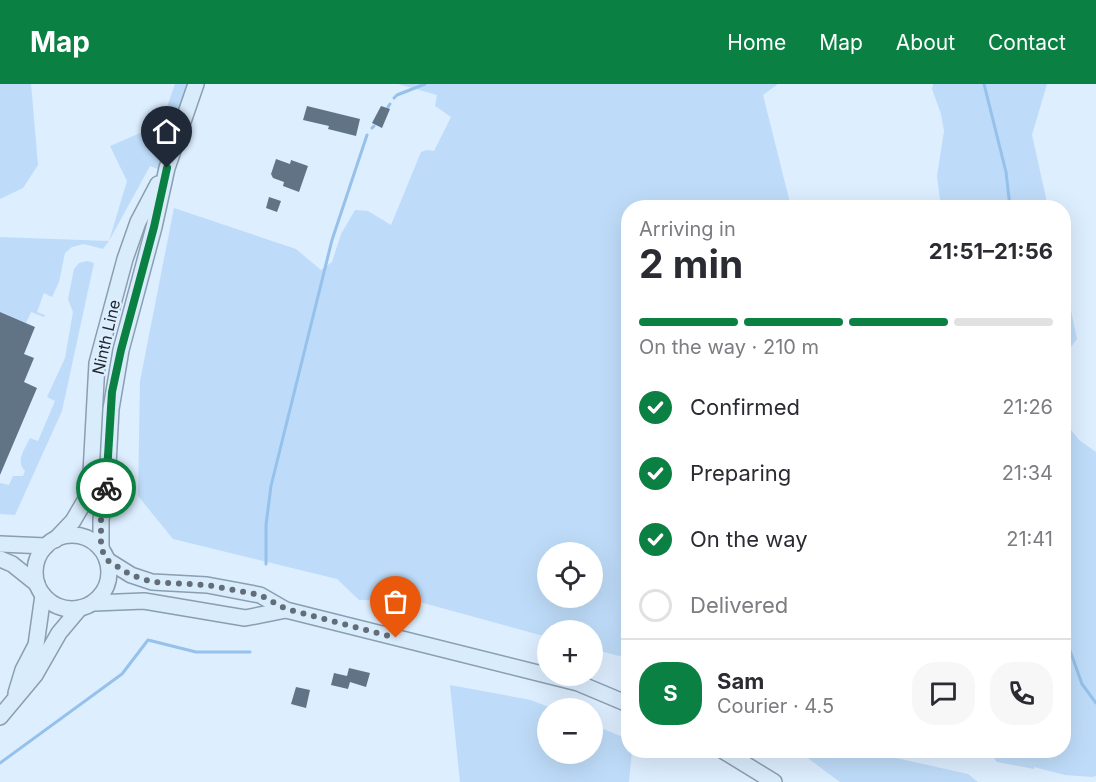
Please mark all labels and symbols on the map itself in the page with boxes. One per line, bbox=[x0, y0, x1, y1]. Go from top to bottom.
pin bbox=[141, 106, 192, 168]
street label: Ninth Line bbox=[88, 298, 124, 376]
courier bbox=[76, 458, 136, 518]
pin bbox=[370, 576, 421, 638]

